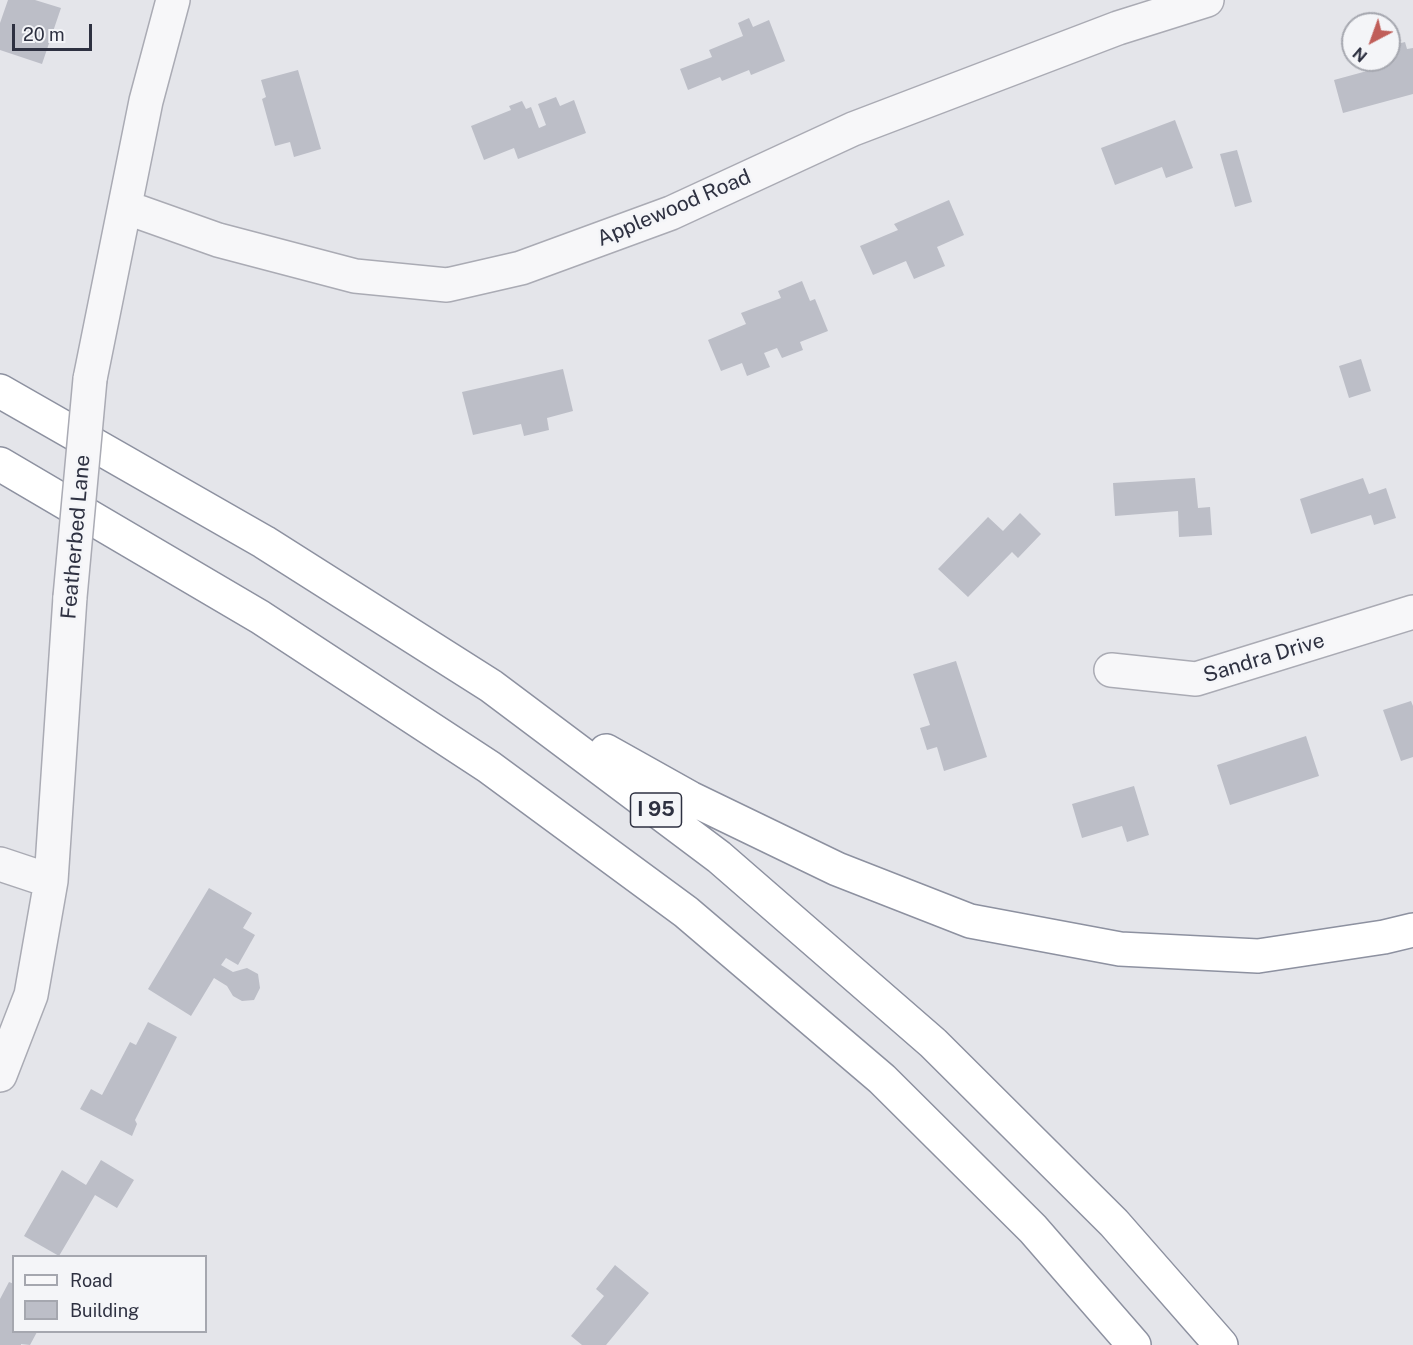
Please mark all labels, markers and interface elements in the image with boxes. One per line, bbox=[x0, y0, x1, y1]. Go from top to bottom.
scale bar bbox=[15, 12, 94, 50]
north arrow bbox=[1341, 12, 1401, 72]
text: 20 m bbox=[23, 24, 65, 45]
text: N bbox=[1349, 43, 1371, 66]
street label: Applewood Road bbox=[593, 164, 755, 252]
street label: Featherbed Lane bbox=[56, 454, 96, 620]
street label: Sandra Drive bbox=[1200, 628, 1328, 688]
road number: I 95 bbox=[630, 793, 682, 827]
legend bbox=[12, 1255, 207, 1333]
text: Road bbox=[70, 1270, 113, 1291]
text: Building bbox=[70, 1300, 139, 1321]

